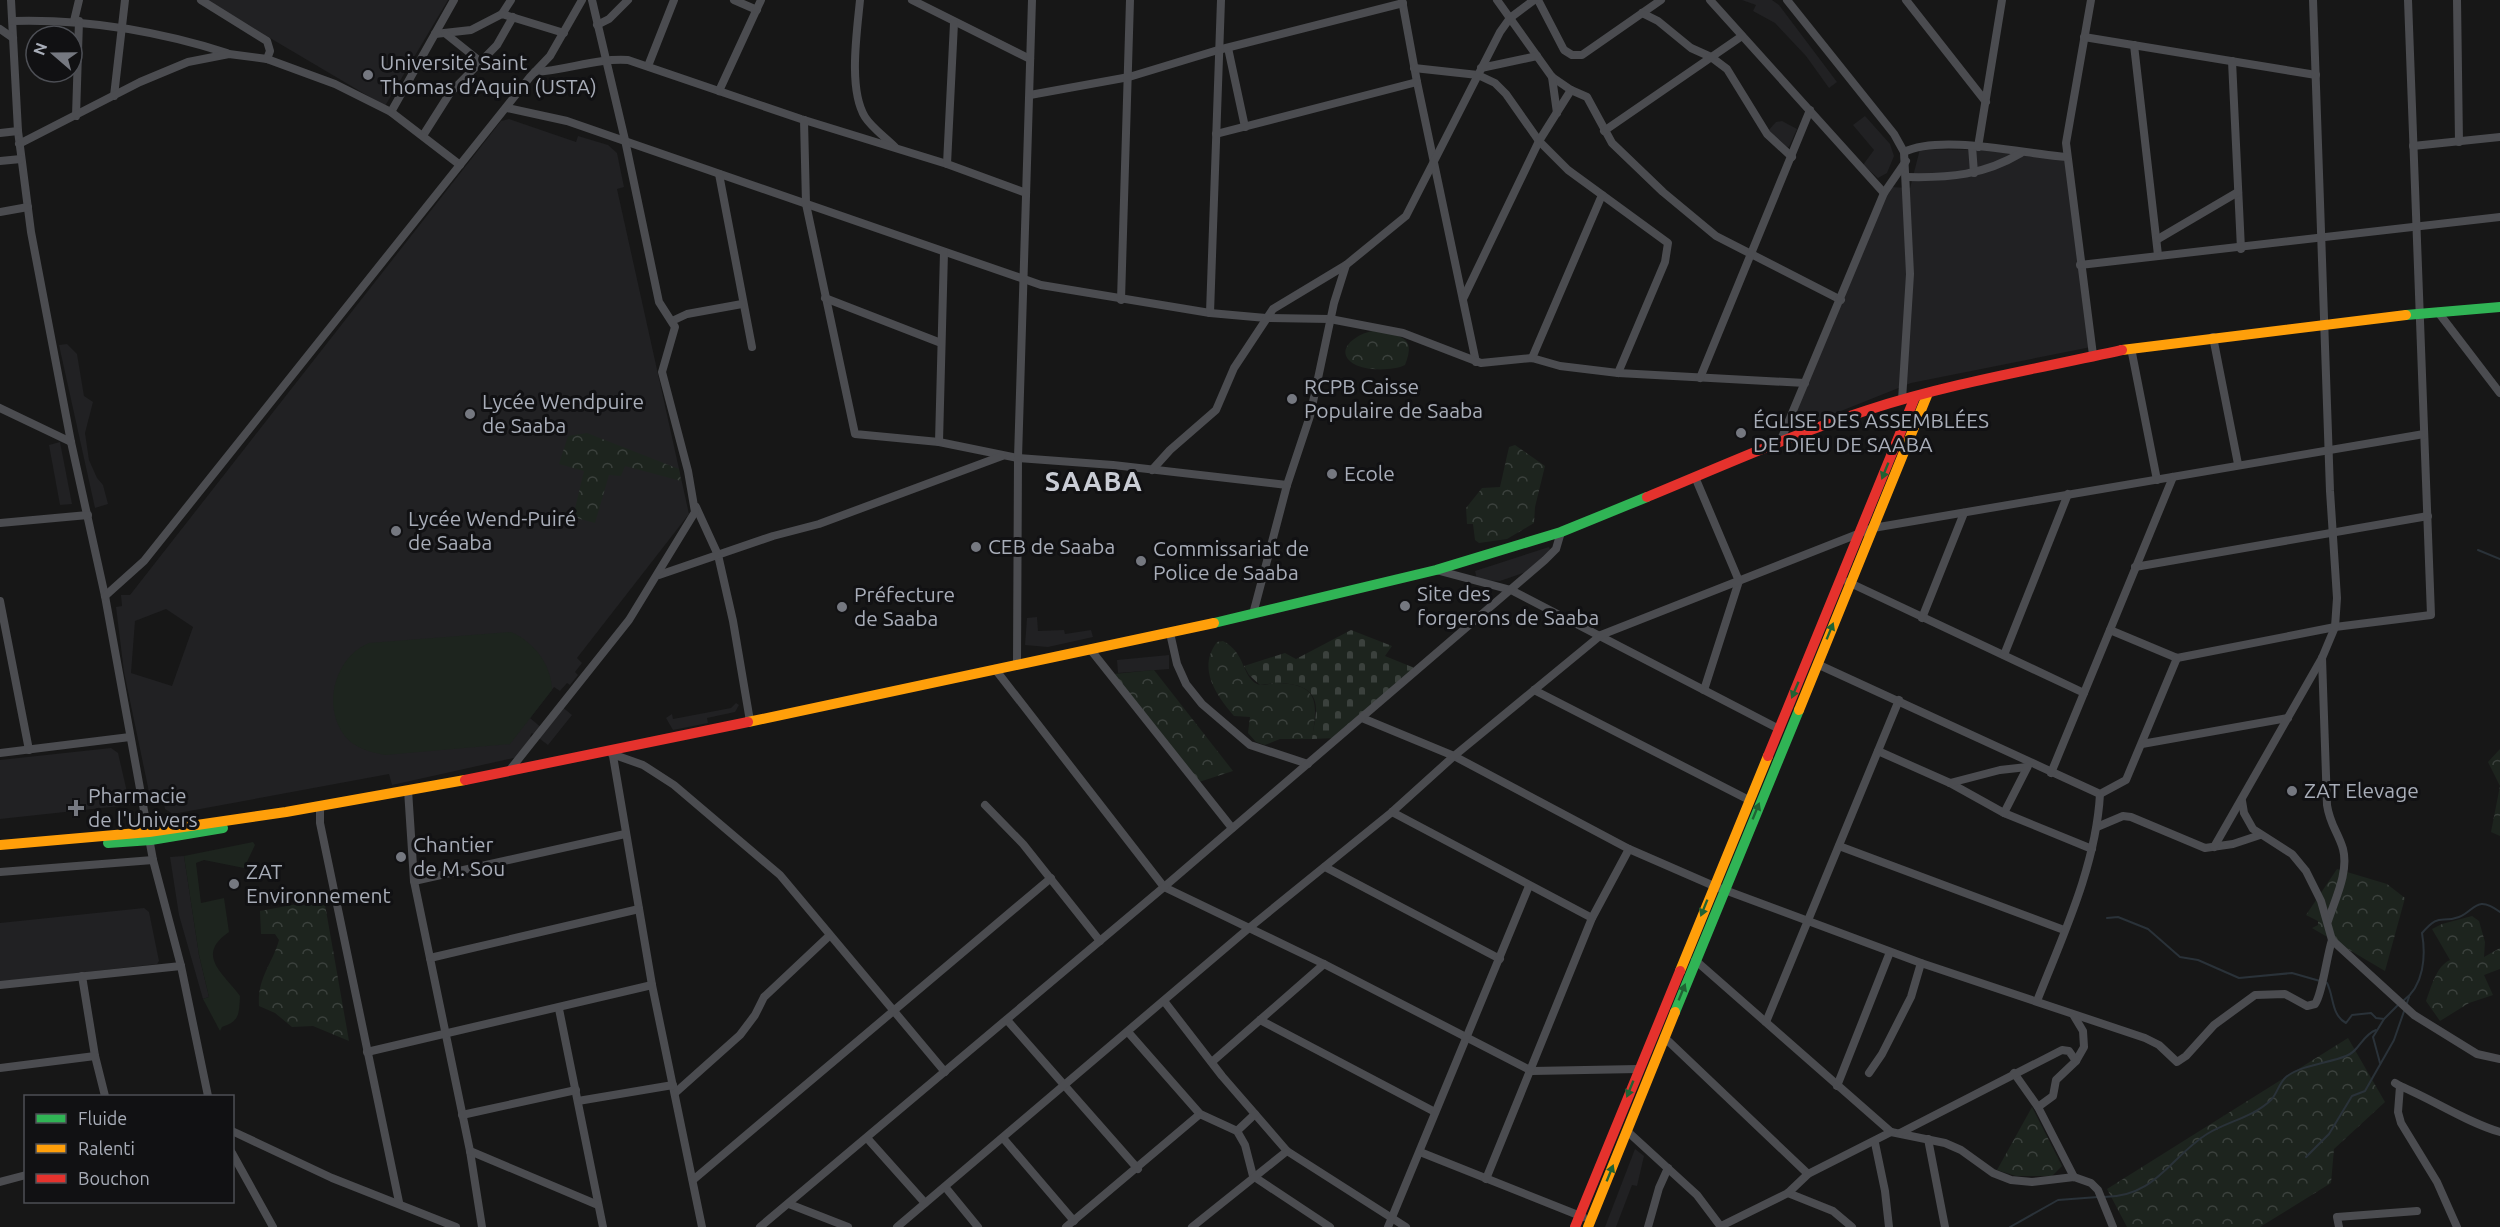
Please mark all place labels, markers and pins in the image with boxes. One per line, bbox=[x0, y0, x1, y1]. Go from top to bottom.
place label: Université Saint Thomas d’Aquin (USTA) bbox=[380, 50, 597, 98]
marker: Université Saint Thomas d’Aquin (USTA) bbox=[361, 68, 375, 82]
place label: RCPB Caisse Populaire de Saaba bbox=[1304, 374, 1483, 422]
place label: Lycée Wendpuire de Saaba bbox=[482, 389, 644, 437]
marker: RCPB Caisse Populaire de Saaba bbox=[1285, 392, 1299, 406]
marker: Lycée Wendpuire de Saaba bbox=[463, 407, 477, 421]
place label: ÉGLISE DES ASSEMBLÉES DE DIEU DE SAABA bbox=[1753, 408, 1989, 456]
marker: ÉGLISE DES ASSEMBLÉES DE DIEU DE SAABA bbox=[1734, 426, 1748, 440]
place label: Ecole bbox=[1344, 461, 1395, 485]
marker: Ecole bbox=[1325, 467, 1339, 481]
place label: Lycée Wend-Puiré de Saaba bbox=[408, 506, 576, 554]
marker: Lycée Wend-Puiré de Saaba bbox=[389, 524, 403, 538]
place label: CEB de Saaba bbox=[988, 534, 1115, 558]
place label: Commissariat de Police de Saaba bbox=[1153, 536, 1309, 584]
marker: CEB de Saaba bbox=[969, 540, 983, 554]
marker: Commissariat de Police de Saaba bbox=[1134, 554, 1148, 568]
place label: Site des forgerons de Saaba bbox=[1417, 581, 1599, 629]
place label: Préfecture de Saaba bbox=[854, 582, 955, 630]
marker: Site des forgerons de Saaba bbox=[1398, 599, 1412, 613]
marker: Préfecture de Saaba bbox=[835, 600, 849, 614]
place label: ZAT Elevage bbox=[2304, 778, 2419, 802]
place label: Pharmacie de l'Univers bbox=[88, 783, 198, 831]
marker: ZAT Elevage bbox=[2285, 784, 2299, 798]
marker: Pharmacie de l'Univers bbox=[69, 801, 83, 815]
place label: Chantier de M. Sou bbox=[413, 832, 505, 880]
marker: Chantier de M. Sou bbox=[394, 850, 408, 864]
place label: ZAT Environnement bbox=[246, 859, 391, 907]
marker: ZAT Environnement bbox=[227, 877, 241, 891]

